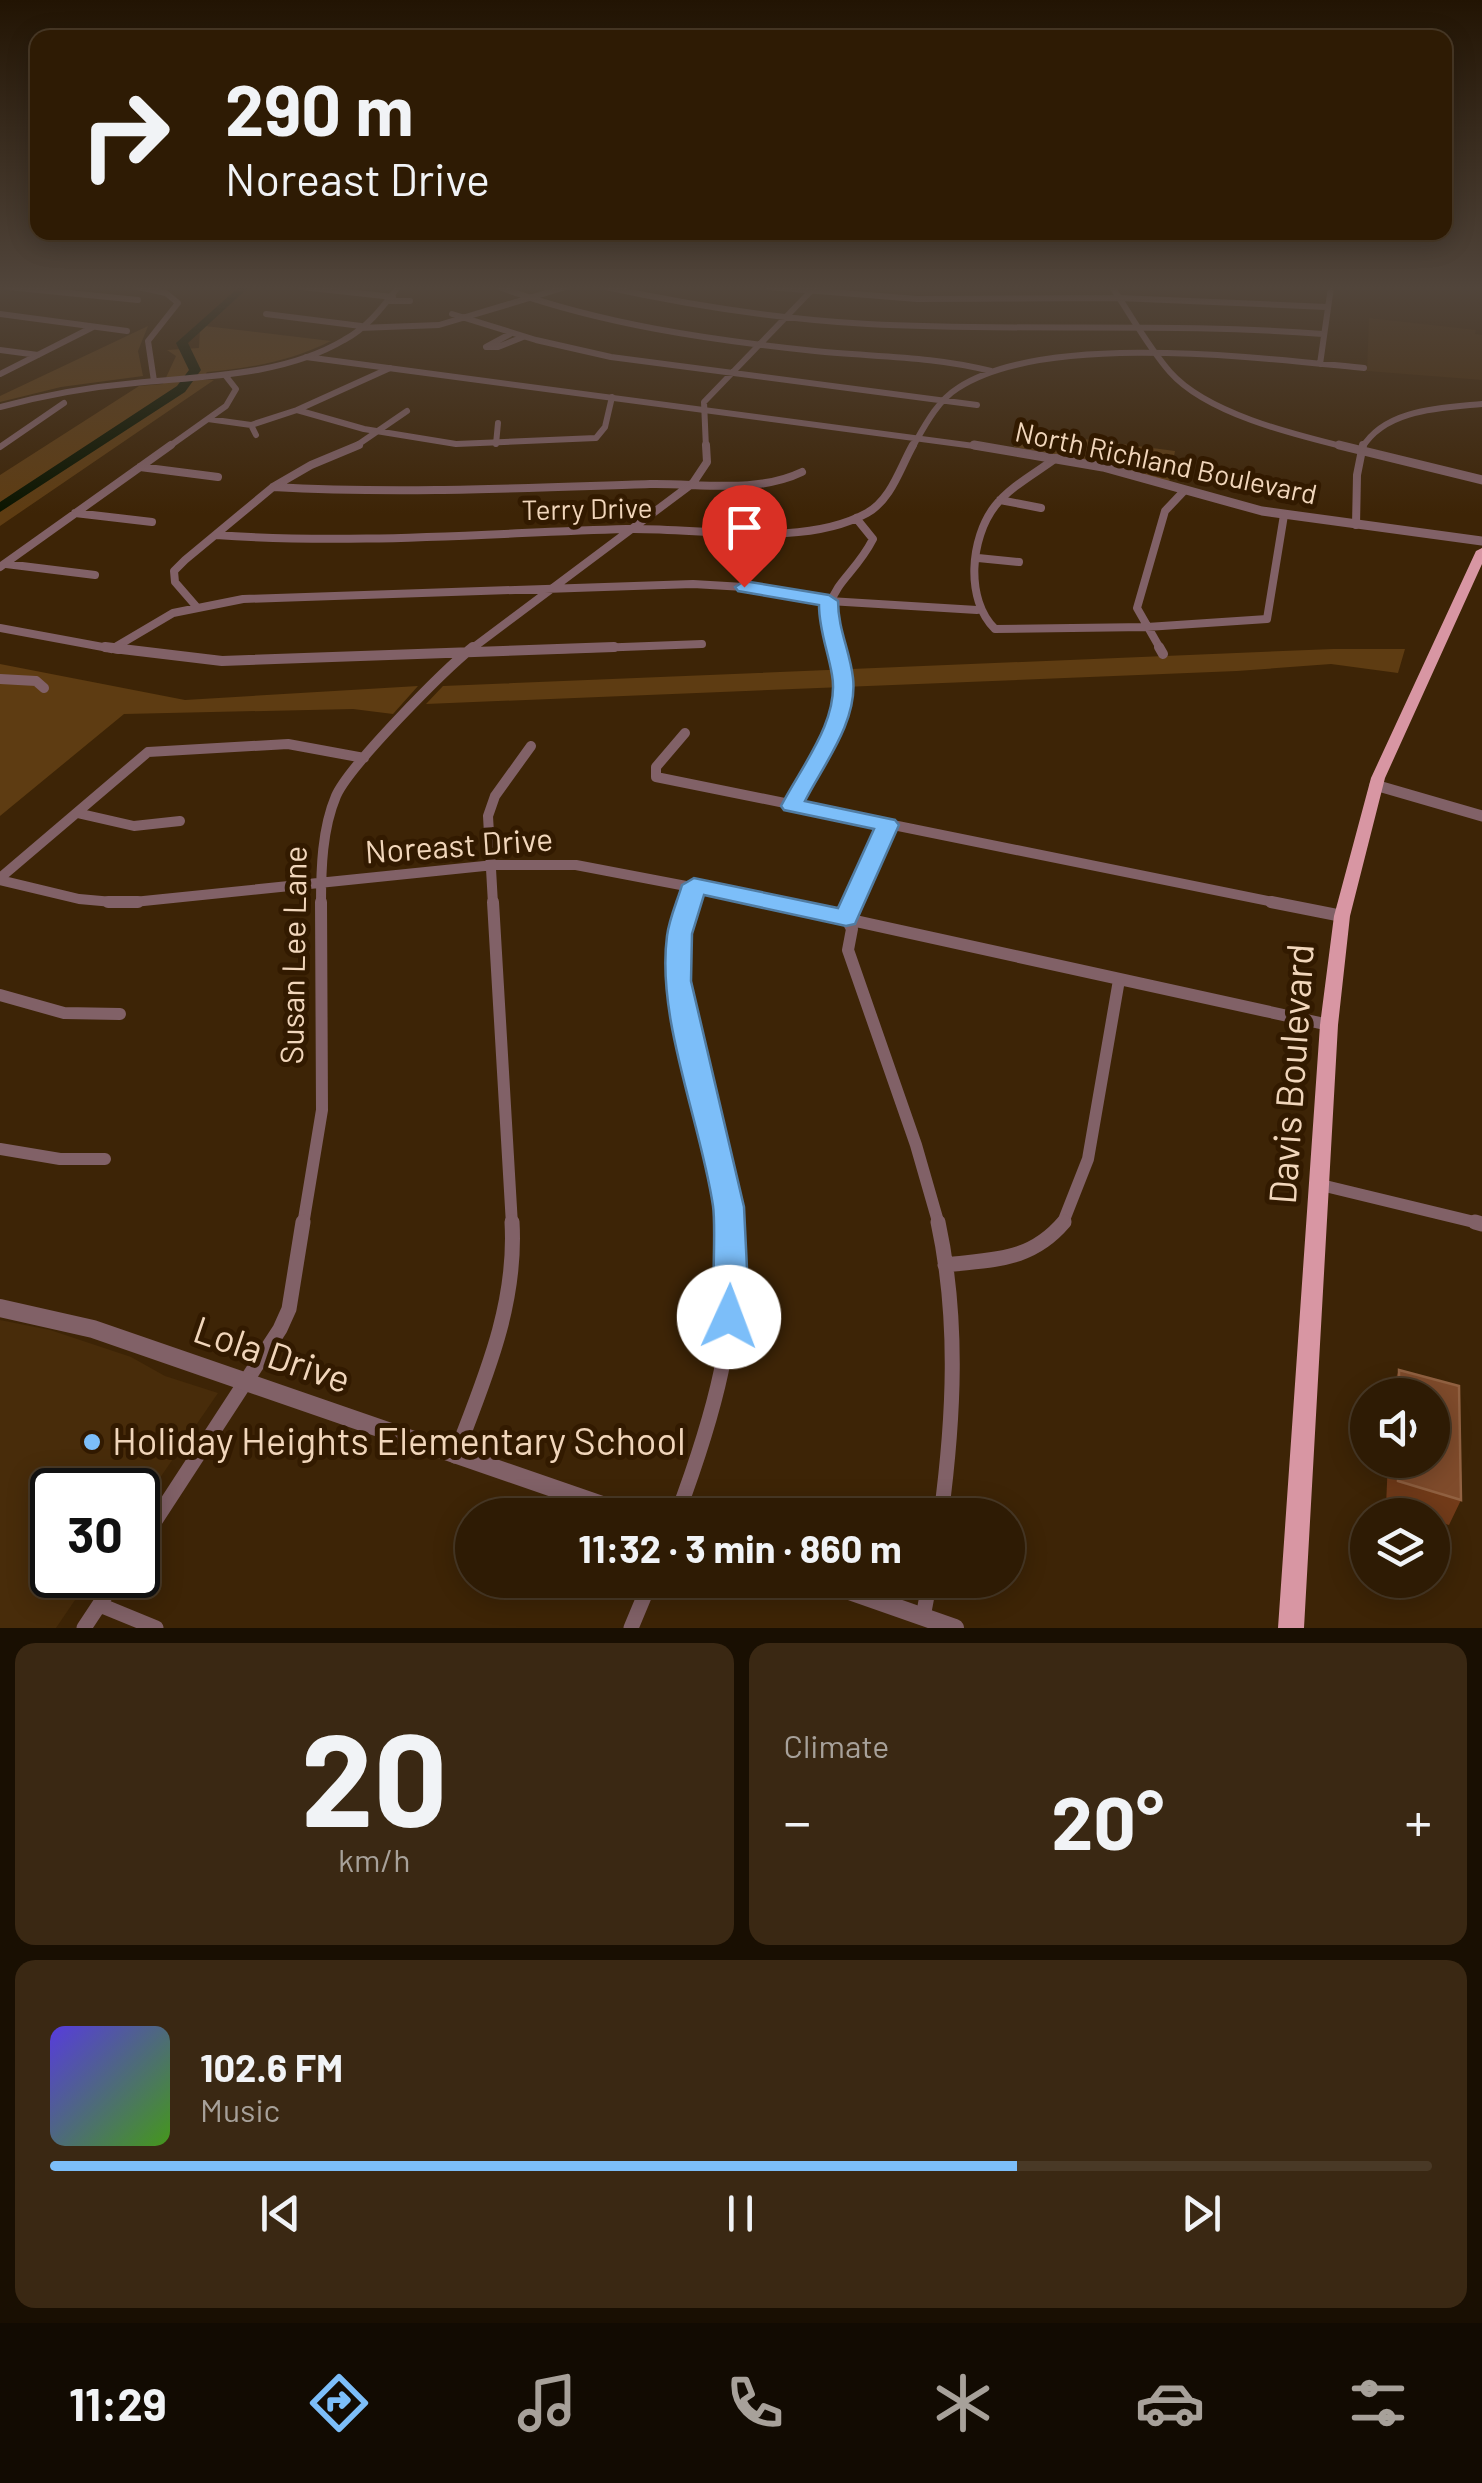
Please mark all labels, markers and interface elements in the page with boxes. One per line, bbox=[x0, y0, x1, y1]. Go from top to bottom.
text: 290 m bbox=[225, 66, 414, 150]
icon: right bbox=[60, 70, 190, 200]
text: Noreast Drive bbox=[225, 151, 490, 205]
street label: North Richland Boulevard bbox=[1012, 413, 1320, 511]
pin bbox=[702, 485, 787, 588]
street label: Terry Drive bbox=[521, 490, 653, 526]
icon: arrive bbox=[717, 500, 772, 555]
street label: Noreast Drive bbox=[364, 818, 554, 870]
street label: Susan Lee Lane bbox=[271, 845, 313, 1065]
street label: Davis Boulevard bbox=[1258, 942, 1322, 1206]
position arrow bbox=[677, 1265, 781, 1369]
street label: Lola Drive bbox=[188, 1305, 357, 1401]
map controls bbox=[1350, 1378, 1450, 1598]
button: sound bbox=[1350, 1378, 1450, 1478]
place label: Holiday Heights Elementary School bbox=[112, 1417, 686, 1463]
marker: Holiday Heights Elementary School bbox=[81, 1431, 103, 1453]
speed limit sign: 30 bbox=[30, 1468, 160, 1598]
button: layers bbox=[1350, 1498, 1450, 1598]
text: 11:32 · 3 min · 860 m bbox=[578, 1525, 902, 1571]
text: 20 bbox=[301, 1697, 448, 1853]
text: Climate bbox=[784, 1726, 889, 1764]
text: 20° bbox=[1051, 1775, 1164, 1865]
text: − bbox=[784, 1787, 811, 1853]
text: + bbox=[1404, 1787, 1432, 1853]
text: km/h bbox=[338, 1840, 410, 1878]
text: 102.6 FM bbox=[200, 2044, 343, 2090]
text: Music bbox=[200, 2090, 280, 2128]
icon: previous bbox=[253, 2186, 308, 2241]
icon: pause bbox=[713, 2186, 768, 2241]
icon: next bbox=[1174, 2186, 1229, 2241]
icon: directions bbox=[304, 2368, 374, 2438]
icon: music bbox=[512, 2368, 582, 2438]
icon: phone bbox=[720, 2368, 790, 2438]
icon: climate bbox=[928, 2368, 998, 2438]
icon: car bbox=[1135, 2368, 1205, 2438]
icon: filters bbox=[1343, 2368, 1413, 2438]
text: 11:29 bbox=[69, 2376, 167, 2430]

